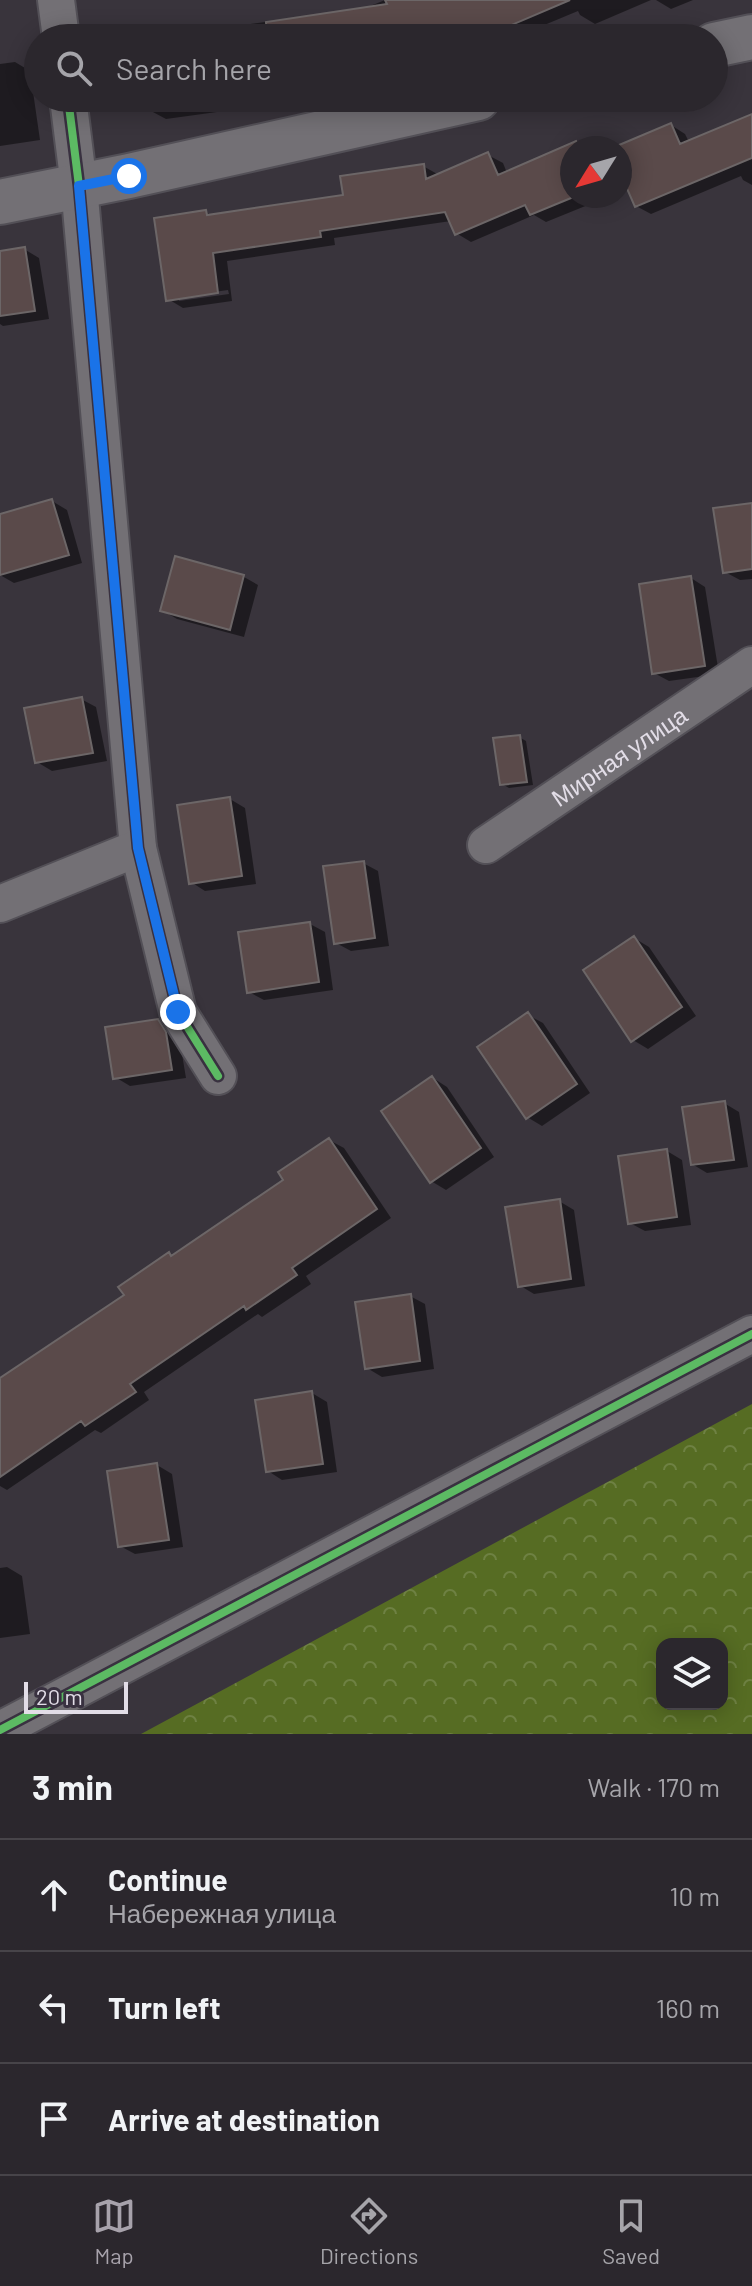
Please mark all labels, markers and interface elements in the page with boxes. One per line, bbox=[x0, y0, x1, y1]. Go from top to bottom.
search box bbox=[24, 24, 728, 112]
icon: search bbox=[52, 46, 96, 90]
text: Search here bbox=[116, 50, 272, 86]
north arrow bbox=[560, 136, 632, 208]
route start bbox=[111, 158, 147, 194]
street label: Мирная улица bbox=[545, 699, 692, 811]
route end bbox=[160, 994, 196, 1030]
map controls bbox=[656, 1638, 728, 1710]
button: layers bbox=[656, 1638, 728, 1710]
scale bar bbox=[24, 1678, 128, 1714]
text: 20 m bbox=[36, 1683, 83, 1709]
text: 3 min bbox=[32, 1766, 113, 1807]
text: Walk · 170 m bbox=[587, 1771, 720, 1802]
text: Continue bbox=[108, 1861, 228, 1897]
icon: ahead bbox=[32, 1873, 76, 1917]
text: 10 m bbox=[670, 1880, 720, 1911]
text: Набережная улица bbox=[108, 1897, 336, 1928]
icon: left bbox=[32, 1985, 76, 2029]
text: Turn left bbox=[108, 1989, 221, 2025]
text: 160 m bbox=[656, 1992, 720, 2023]
icon: arrive bbox=[32, 2097, 76, 2141]
text: Arrive at destination bbox=[108, 2101, 380, 2137]
tab: Map bbox=[92, 2194, 136, 2268]
tab: Directions bbox=[320, 2194, 418, 2268]
tab: Saved bbox=[602, 2194, 660, 2268]

